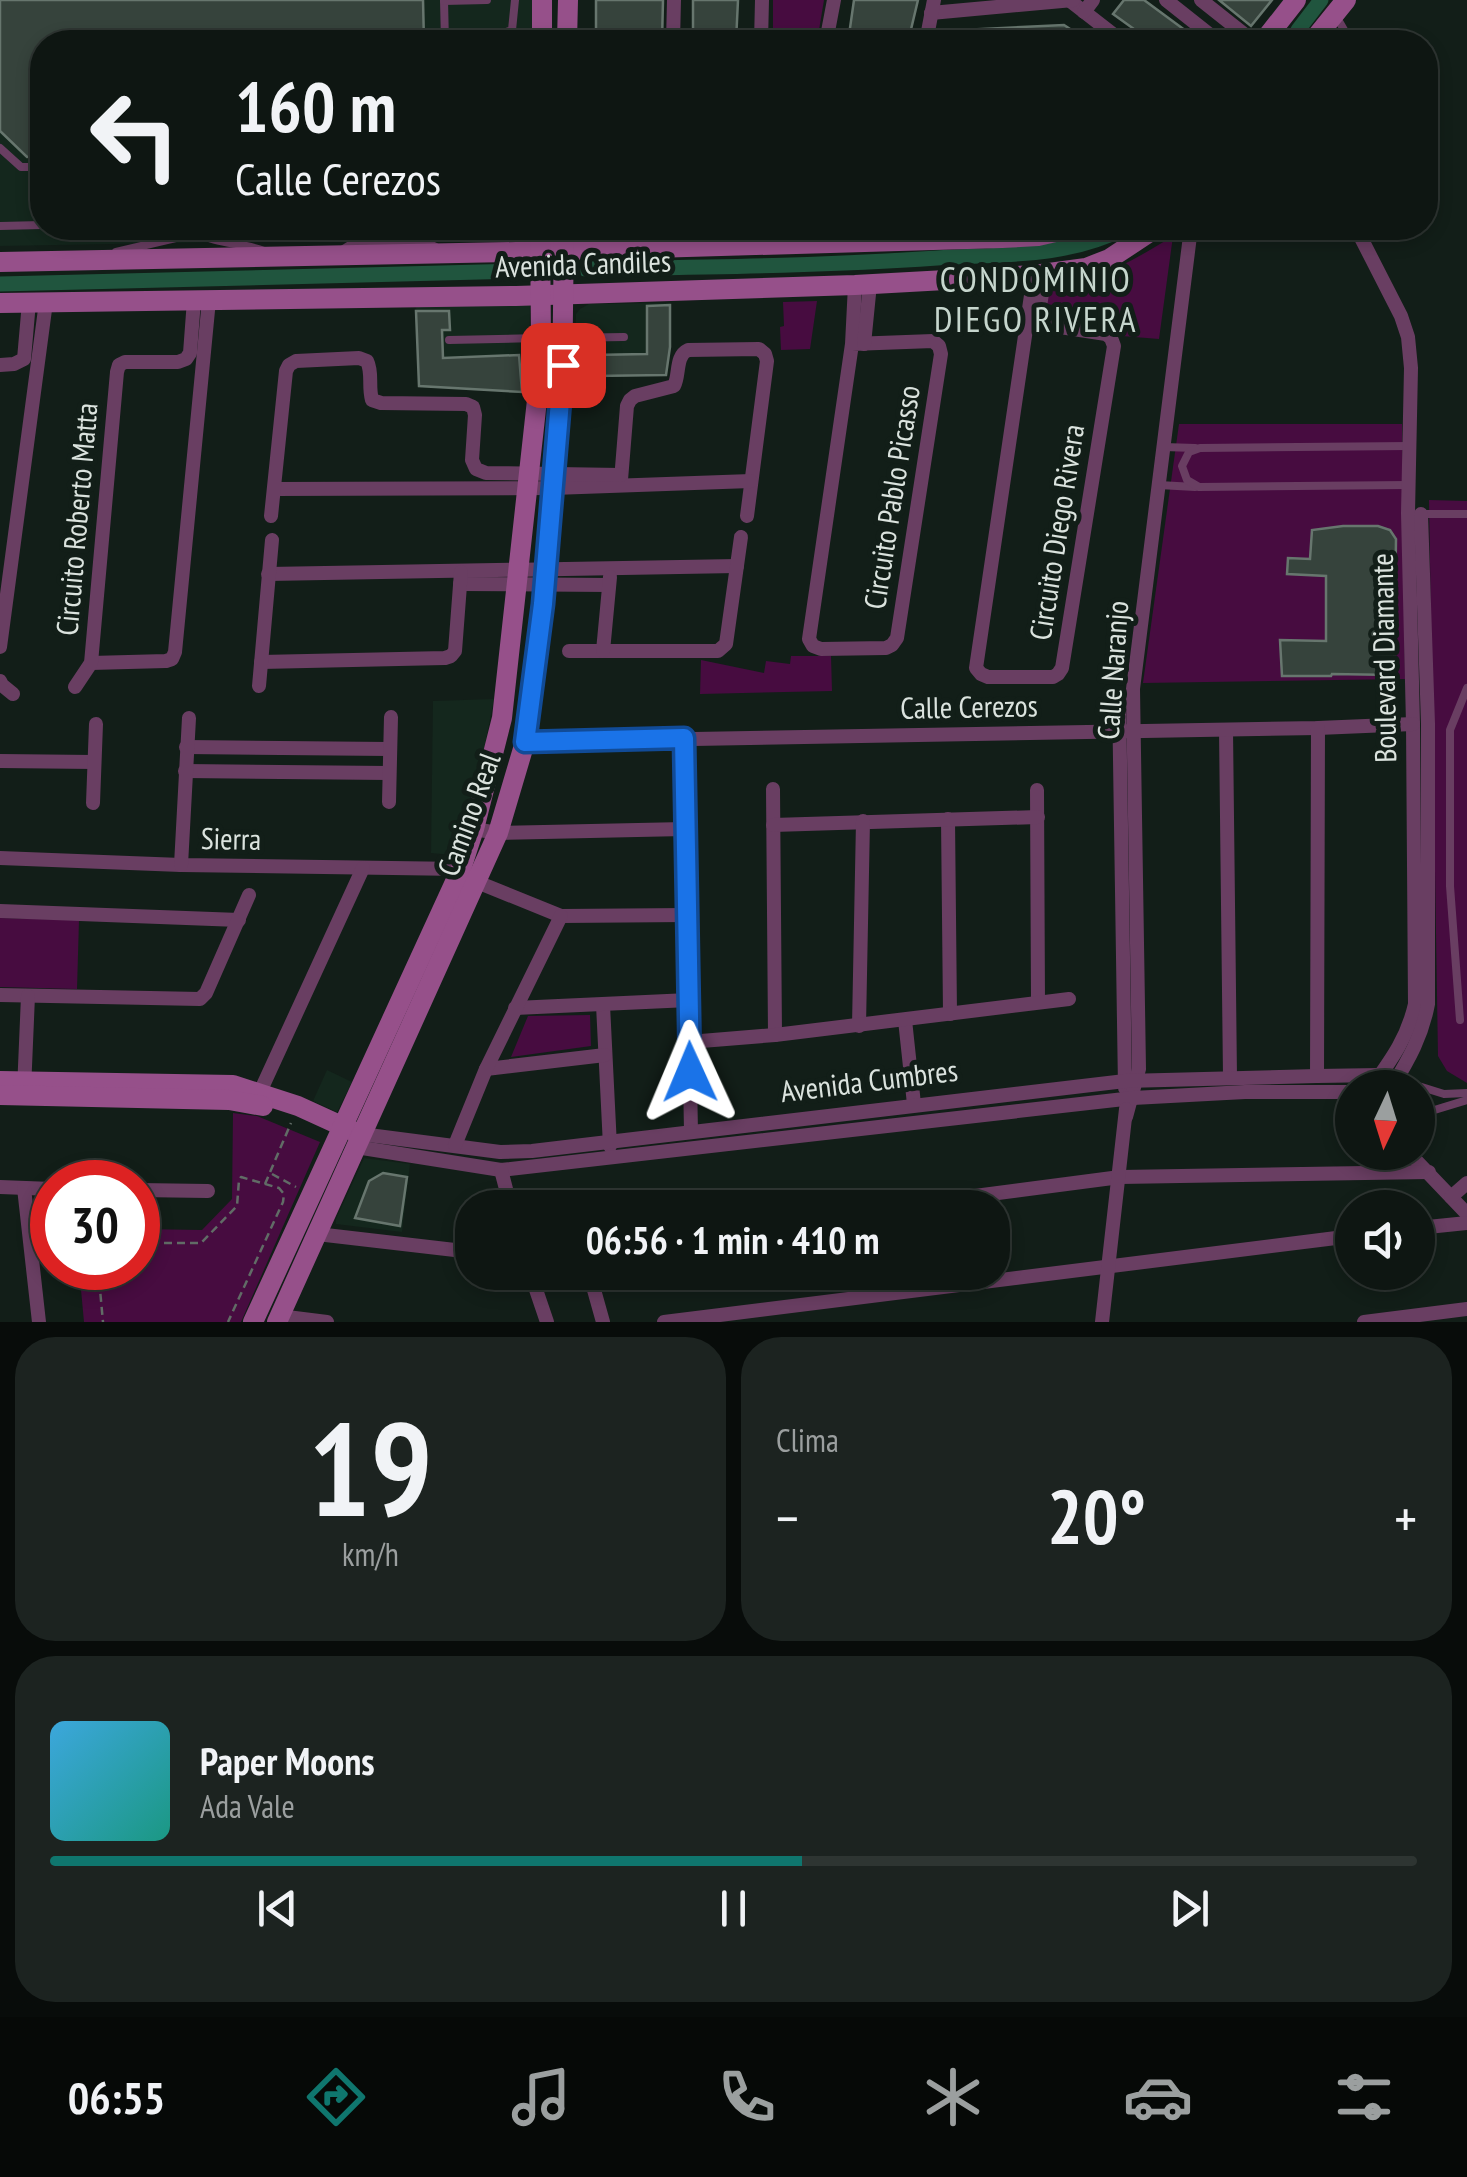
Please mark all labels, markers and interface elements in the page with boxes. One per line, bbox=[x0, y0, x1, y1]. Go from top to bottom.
text: 160 m bbox=[235, 61, 396, 151]
icon: left bbox=[70, 70, 200, 200]
text: Calle Cerezos bbox=[235, 149, 441, 207]
street label: Avenida Candiles bbox=[494, 240, 672, 286]
district label: CONDOMINIO DIEGO RIVERA bbox=[934, 256, 1138, 342]
pin bbox=[521, 323, 606, 408]
icon: arrive bbox=[536, 338, 591, 393]
street label: Circuito Pablo Picasso bbox=[854, 382, 928, 612]
street label: Circuito Roberto Matta bbox=[46, 401, 106, 637]
street label: Circuito Diego Rivera bbox=[1020, 421, 1092, 643]
street label: Boulevard Diamante bbox=[1362, 553, 1404, 763]
street label: Calle Naranjo bbox=[1088, 599, 1136, 741]
street label: Calle Cerezos bbox=[900, 685, 1038, 727]
street label: Camino Real bbox=[428, 747, 508, 881]
street label: Sierra bbox=[201, 818, 261, 858]
position arrow bbox=[638, 1020, 742, 1124]
street label: Avenida Cumbres bbox=[778, 1050, 960, 1110]
north arrow bbox=[1335, 1070, 1435, 1170]
map controls bbox=[1335, 1070, 1435, 1290]
speed limit sign: 30 bbox=[30, 1160, 160, 1290]
button: sound bbox=[1335, 1190, 1435, 1290]
text: 06:56 · 1 min · 410 m bbox=[586, 1215, 879, 1264]
text: 19 bbox=[308, 1384, 433, 1552]
text: Clima bbox=[776, 1419, 839, 1461]
text: 20° bbox=[1047, 1468, 1146, 1565]
text: − bbox=[776, 1482, 799, 1553]
text: + bbox=[1394, 1482, 1417, 1553]
text: km/h bbox=[342, 1533, 399, 1575]
text: Paper Moons bbox=[200, 1736, 375, 1785]
text: Ada Vale bbox=[200, 1785, 295, 1827]
icon: previous bbox=[250, 1881, 305, 1936]
icon: pause bbox=[706, 1881, 761, 1936]
icon: next bbox=[1162, 1881, 1217, 1936]
icon: directions bbox=[301, 2062, 371, 2132]
icon: music bbox=[506, 2062, 576, 2132]
icon: phone bbox=[712, 2062, 782, 2132]
icon: climate bbox=[918, 2062, 988, 2132]
icon: car bbox=[1123, 2062, 1193, 2132]
icon: filters bbox=[1329, 2062, 1399, 2132]
text: 06:55 bbox=[68, 2068, 165, 2126]

